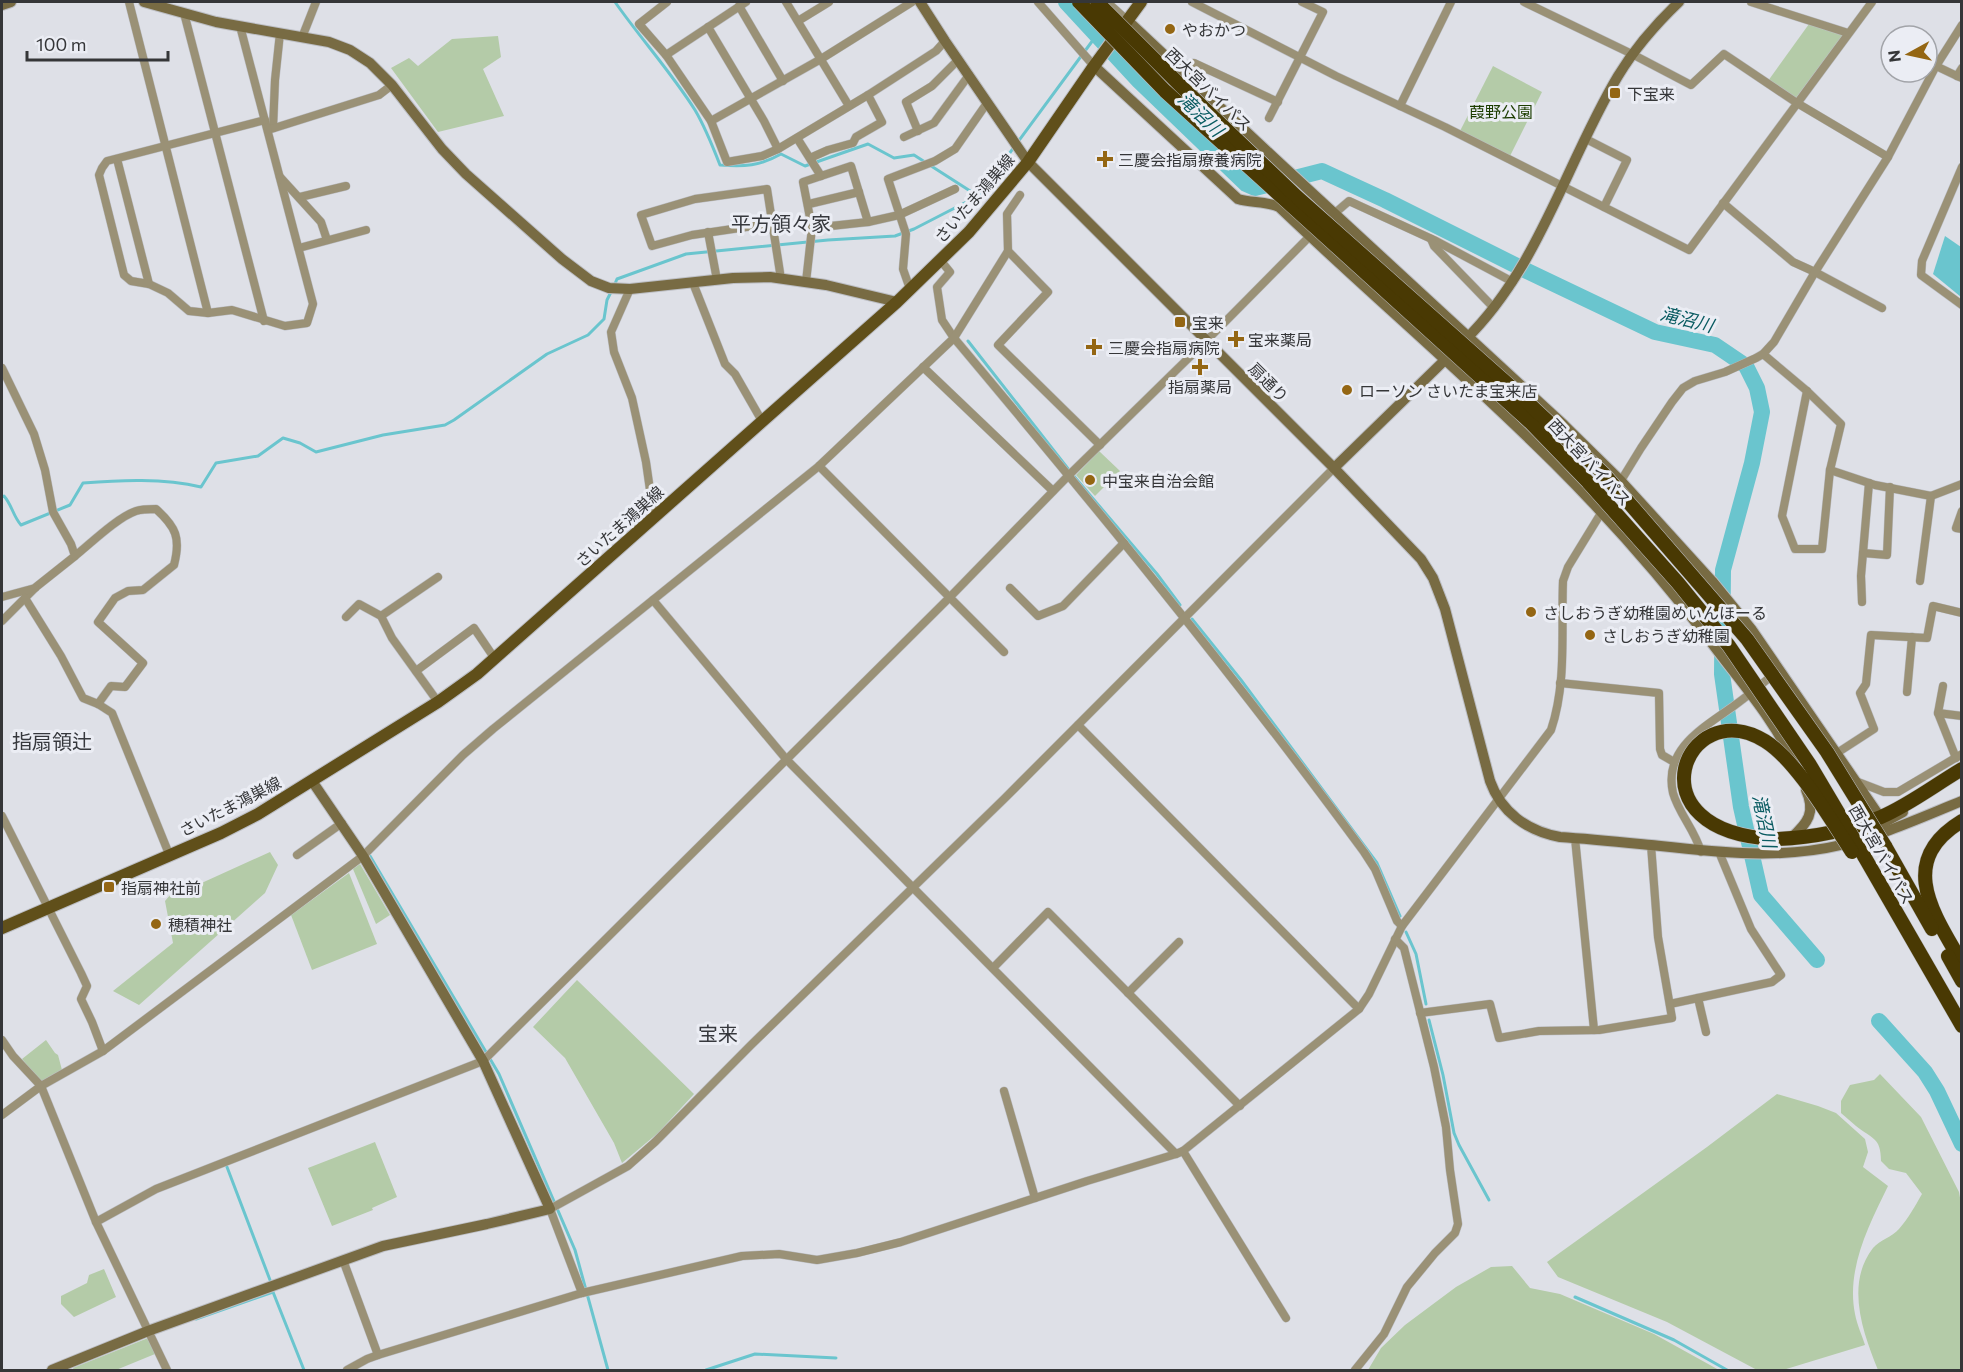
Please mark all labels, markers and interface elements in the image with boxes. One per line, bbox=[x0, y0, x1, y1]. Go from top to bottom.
place label: やおかつ bbox=[1182, 20, 1246, 39]
marker: やおかつ bbox=[1163, 22, 1177, 36]
scale bar bbox=[27, 24, 168, 62]
north arrow bbox=[1879, 24, 1939, 84]
text: 100 m bbox=[36, 33, 86, 55]
street label: 西大宮バイパス bbox=[1162, 43, 1256, 135]
text: N bbox=[1883, 49, 1904, 63]
place label: 下宝来 bbox=[1627, 84, 1675, 103]
marker: 下宝来 bbox=[1608, 86, 1622, 100]
water label: 滝沼川 bbox=[1174, 87, 1230, 142]
park label: 葭野公園 bbox=[1469, 102, 1533, 121]
street label: さいたま鴻巣線 bbox=[930, 150, 1018, 246]
marker: 三慶会指扇療養病院 bbox=[1096, 150, 1114, 168]
place label: 三慶会指扇療養病院 bbox=[1118, 150, 1262, 169]
district label: 平方領々家 bbox=[731, 211, 831, 235]
water label: 滝沼川 bbox=[1658, 302, 1718, 337]
place label: 宝来 bbox=[1192, 313, 1224, 332]
marker: 宝来 bbox=[1173, 315, 1187, 329]
place label: 宝来薬局 bbox=[1248, 330, 1312, 349]
marker: 宝来薬局 bbox=[1229, 332, 1243, 346]
marker: 三慶会指扇病院 bbox=[1085, 338, 1103, 356]
place label: 三慶会指扇病院 bbox=[1108, 338, 1220, 357]
street label: 扇通り bbox=[1245, 358, 1293, 406]
marker: 指扇薬局 bbox=[1193, 360, 1207, 374]
place label: 指扇薬局 bbox=[1168, 377, 1232, 396]
place label: ローソン さいたま宝来店 bbox=[1359, 381, 1538, 400]
marker: ローソン さいたま宝来店 bbox=[1340, 383, 1354, 397]
street label: 西大宮バイパス bbox=[1545, 415, 1635, 509]
place label: 中宝来自治会館 bbox=[1102, 471, 1214, 490]
marker: 中宝来自治会館 bbox=[1083, 473, 1097, 487]
street label: さいたま鴻巣線 bbox=[571, 482, 667, 570]
place label: さしおうぎ幼稚園めぃんほーる bbox=[1543, 603, 1767, 622]
marker: さしおうぎ幼稚園めぃんほーる bbox=[1524, 605, 1538, 619]
place label: さしおうぎ幼稚園 bbox=[1602, 626, 1730, 645]
marker: さしおうぎ幼稚園 bbox=[1583, 628, 1597, 642]
district label: 指扇領辻 bbox=[12, 729, 92, 753]
street label: さいたま鴻巣線 bbox=[176, 772, 284, 840]
water label: 滝沼川 bbox=[1749, 792, 1782, 852]
street label: 西大宮バイパス bbox=[1846, 801, 1918, 907]
place label: 指扇神社前 bbox=[121, 878, 201, 897]
marker: 指扇神社前 bbox=[102, 880, 116, 894]
place label: 穂積神社 bbox=[168, 915, 232, 934]
marker: 穂積神社 bbox=[149, 917, 163, 931]
district label: 宝来 bbox=[698, 1021, 738, 1045]

